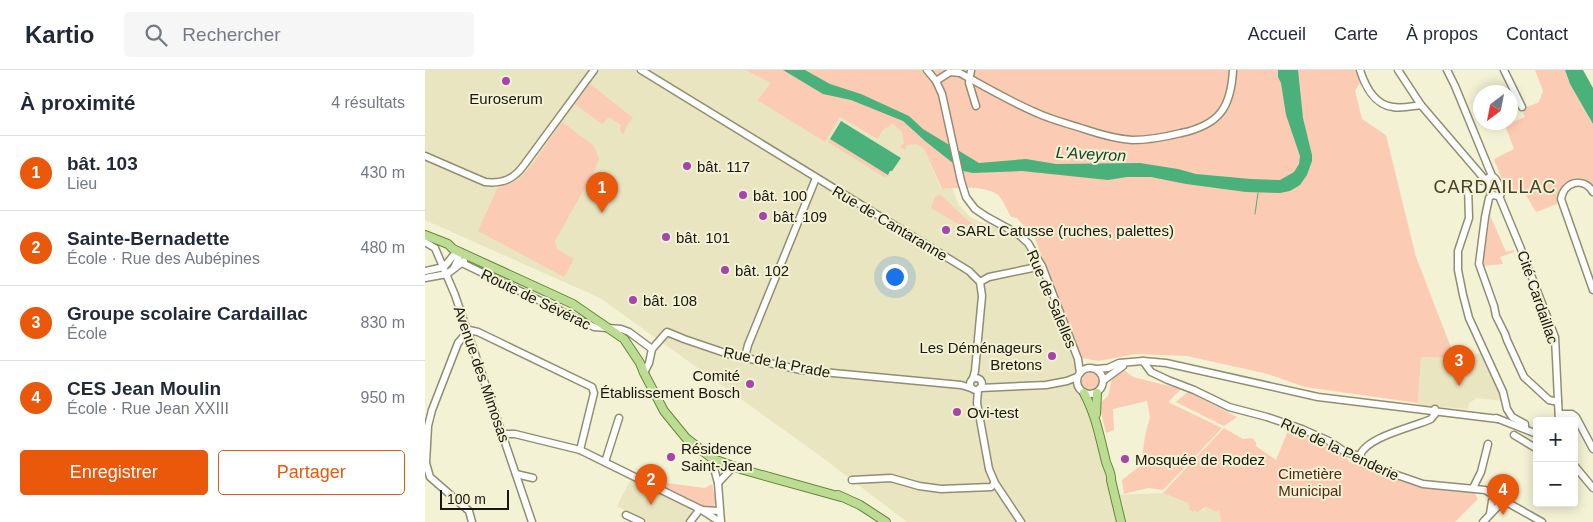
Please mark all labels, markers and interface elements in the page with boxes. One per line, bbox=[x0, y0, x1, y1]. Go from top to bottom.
search box bbox=[124, 12, 474, 57]
text: Kartio bbox=[25, 21, 94, 48]
icon: search bbox=[142, 21, 170, 49]
text: Rechercher bbox=[182, 24, 281, 45]
text: Accueil bbox=[1248, 24, 1306, 44]
text: Carte bbox=[1334, 24, 1378, 44]
text: À propos bbox=[1406, 24, 1478, 44]
text: Contact bbox=[1506, 24, 1568, 44]
marker: Euroserum bbox=[500, 75, 512, 87]
north arrow bbox=[1473, 85, 1518, 130]
place label: Euroserum bbox=[469, 90, 543, 107]
text: À proximité bbox=[20, 91, 136, 114]
text: 4 résultats bbox=[331, 94, 405, 111]
water label: L'Aveyron bbox=[1055, 144, 1127, 164]
text: bât. 103 bbox=[67, 153, 138, 174]
place label: bât. 117 bbox=[697, 158, 750, 175]
marker: bât. 117 bbox=[681, 160, 693, 172]
text: 1 bbox=[32, 164, 40, 181]
text: 430 m bbox=[361, 164, 405, 181]
pin: 1 bbox=[586, 172, 618, 213]
text: Lieu bbox=[67, 175, 97, 192]
district label: CARDAILLAC bbox=[1433, 177, 1557, 197]
street label: Rue de Cantaranne bbox=[830, 182, 950, 264]
place label: bât. 100 bbox=[753, 187, 807, 204]
marker: bât. 100 bbox=[737, 189, 749, 201]
place label: bât. 109 bbox=[773, 208, 827, 225]
marker: bât. 109 bbox=[757, 210, 769, 222]
place label: SARL Catusse (ruches, palettes) bbox=[956, 222, 1174, 239]
marker: SARL Catusse (ruches, palettes) bbox=[940, 224, 952, 236]
text: Sainte-Bernadette bbox=[67, 228, 230, 249]
place label: bât. 101 bbox=[676, 229, 730, 246]
marker: bât. 101 bbox=[660, 231, 672, 243]
text: 2 bbox=[32, 239, 40, 256]
text: 480 m bbox=[361, 239, 405, 256]
street label: Rue de Salelles bbox=[1024, 247, 1080, 351]
street label: Cité Cardaillac bbox=[1514, 248, 1562, 346]
text: École · Rue des Aubépines bbox=[67, 250, 260, 267]
place label: bât. 102 bbox=[735, 262, 789, 279]
marker: bât. 102 bbox=[719, 264, 731, 276]
your location bbox=[882, 264, 908, 290]
street label: Route de Sévérac bbox=[478, 265, 594, 333]
place label: bât. 108 bbox=[643, 292, 697, 309]
marker: bât. 108 bbox=[627, 294, 639, 306]
text: Groupe scolaire Cardaillac bbox=[67, 303, 308, 324]
street label: Avenue des Mimosas bbox=[451, 304, 513, 444]
text: 3 bbox=[32, 314, 40, 331]
text: 830 m bbox=[361, 314, 405, 331]
text: École bbox=[67, 325, 107, 342]
place label: Les Déménageurs Bretons bbox=[919, 339, 1042, 373]
street label: Rue de la Prade bbox=[722, 343, 832, 381]
pin: 3 bbox=[1443, 345, 1475, 386]
marker: Les Déménageurs Bretons bbox=[1046, 350, 1058, 362]
place label: Comité Établissement Bosch bbox=[600, 367, 740, 401]
text: CES Jean Moulin bbox=[67, 378, 221, 399]
marker: Comité Établissement Bosch bbox=[744, 378, 756, 390]
text: 4 bbox=[32, 389, 40, 406]
text: 950 m bbox=[361, 389, 405, 406]
text: École · Rue Jean XXIII bbox=[67, 400, 229, 417]
place label: Ovi-test bbox=[967, 404, 1020, 421]
marker: Ovi-test bbox=[951, 406, 963, 418]
street label: Rue de la Penderie bbox=[1278, 414, 1402, 484]
map controls bbox=[1533, 417, 1578, 507]
button: + bbox=[1533, 417, 1578, 462]
place label: Résidence Saint-Jean bbox=[681, 440, 753, 474]
button: Enregistrer bbox=[20, 450, 208, 495]
button: Partager bbox=[218, 450, 405, 495]
marker: Résidence Saint-Jean bbox=[665, 451, 677, 463]
place label: Mosquée de Rodez bbox=[1135, 451, 1265, 468]
marker: Mosquée de Rodez bbox=[1119, 453, 1131, 465]
button: − bbox=[1533, 462, 1578, 507]
pin: 2 bbox=[635, 464, 667, 505]
park label: Cimetière Municipal bbox=[1278, 465, 1342, 499]
pin: 4 bbox=[1487, 474, 1519, 515]
scale bar bbox=[440, 487, 509, 510]
text: 100 m bbox=[447, 491, 486, 507]

